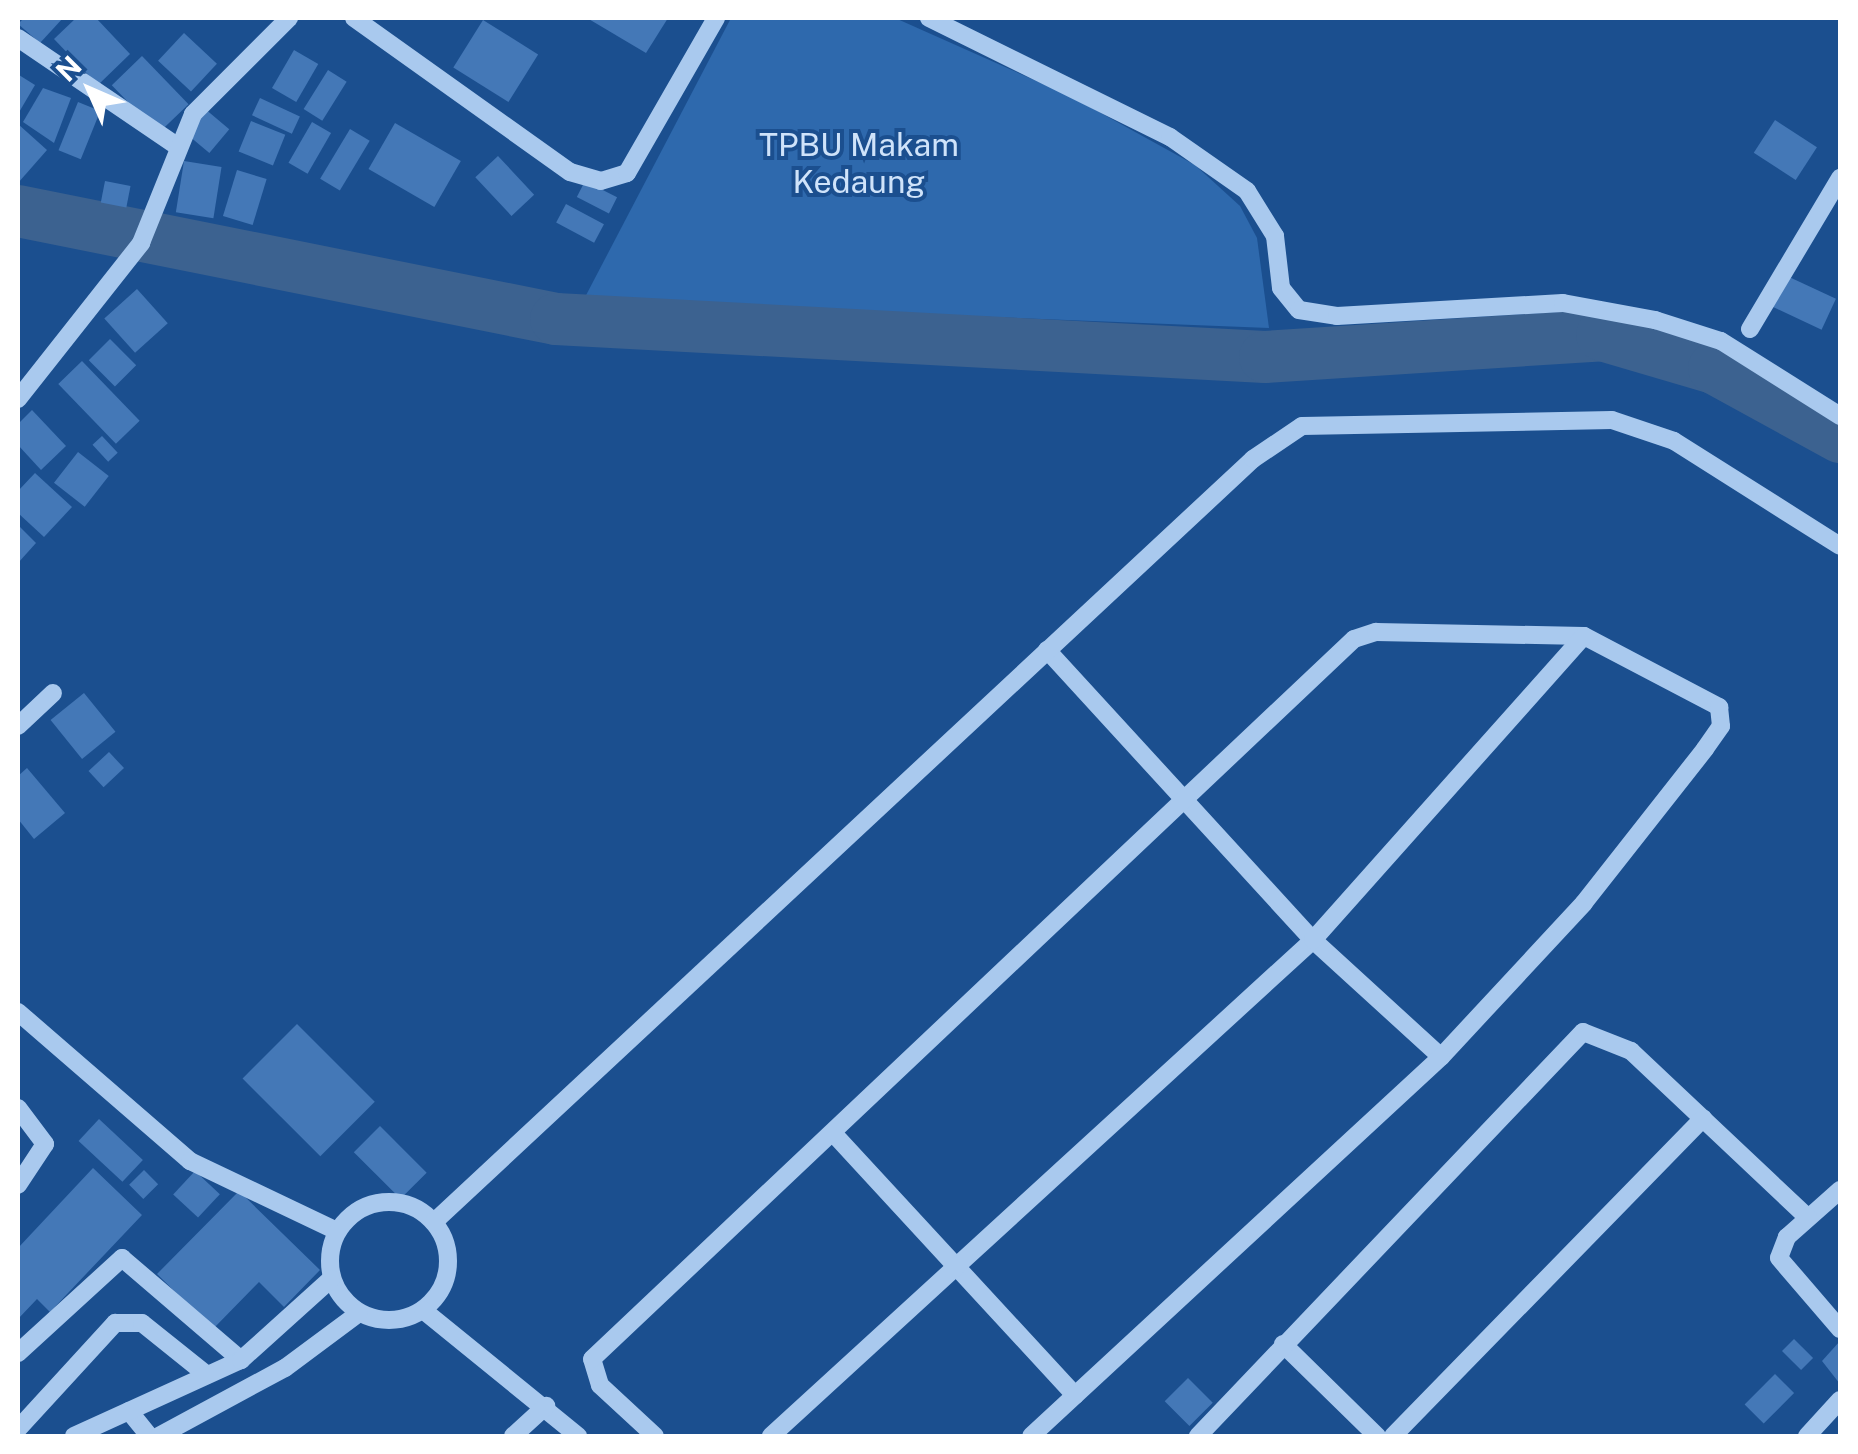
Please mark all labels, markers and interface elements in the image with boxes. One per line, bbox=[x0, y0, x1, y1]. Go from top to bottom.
north arrow bbox=[40, 40, 140, 140]
text: N bbox=[49, 49, 88, 88]
park label: TPBU Makam Kedaung bbox=[759, 127, 959, 202]

